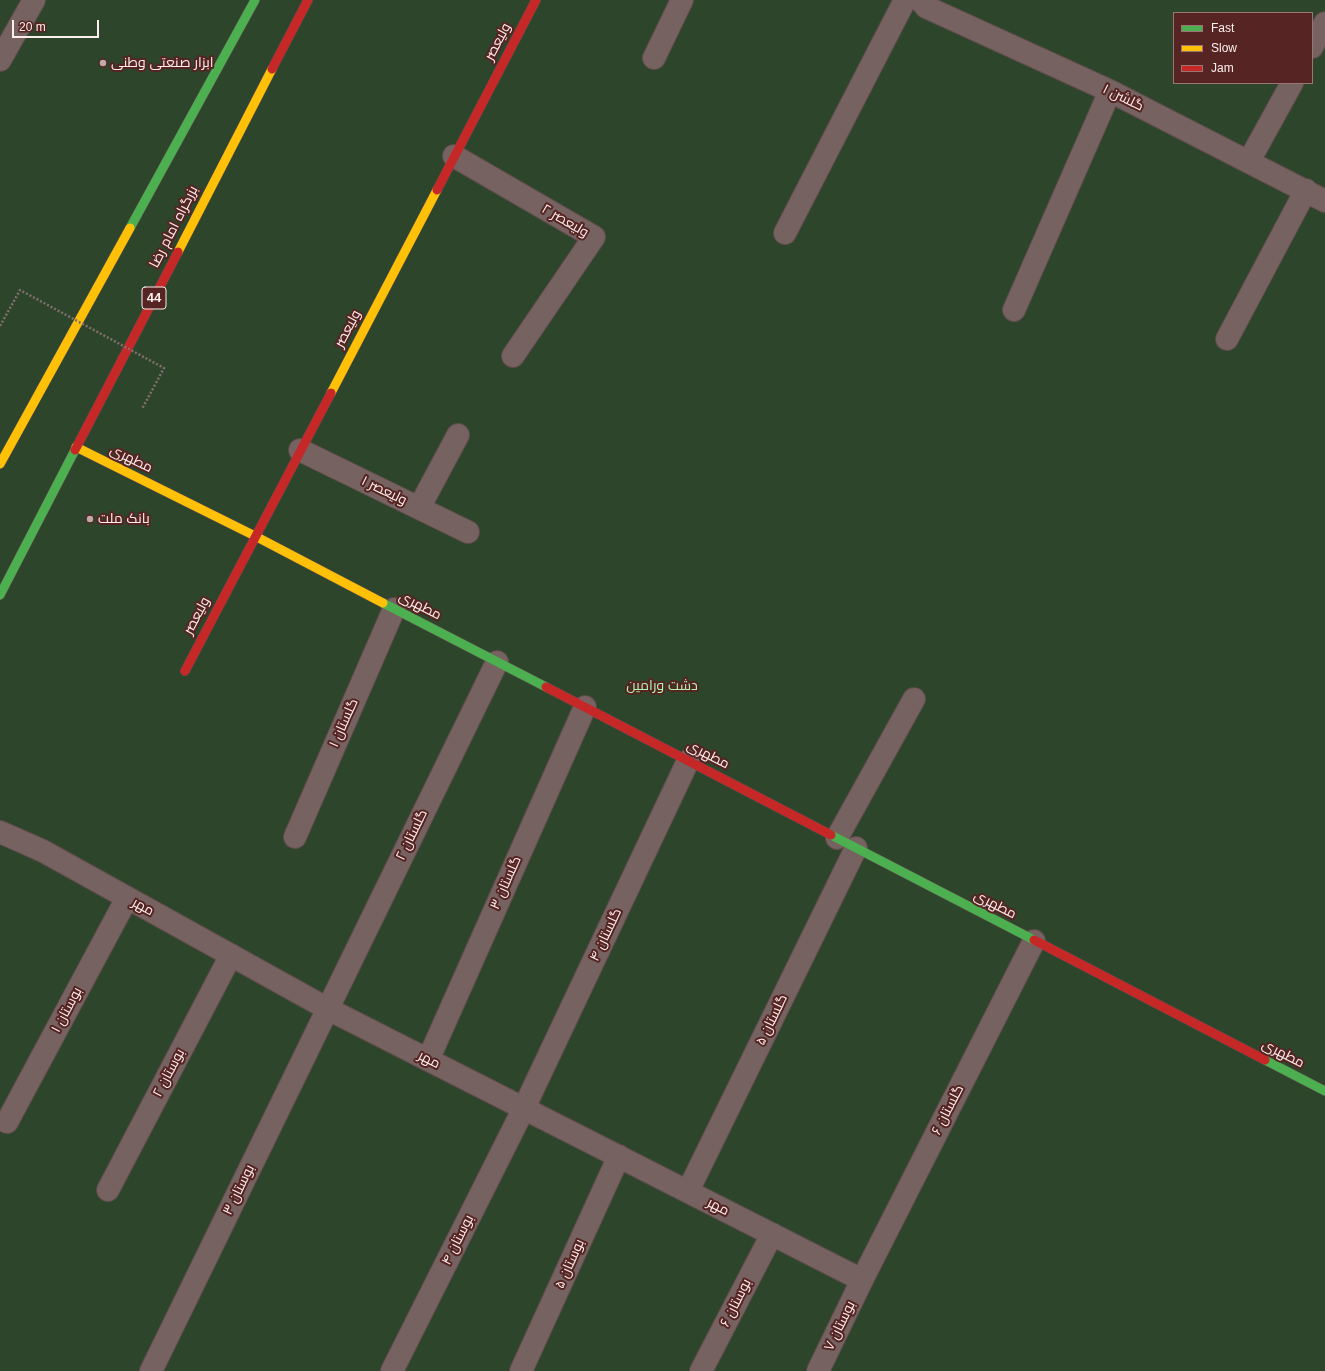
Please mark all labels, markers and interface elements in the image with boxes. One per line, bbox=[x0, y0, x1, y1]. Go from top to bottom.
scale bar bbox=[14, 12, 101, 38]
legend bbox=[1173, 12, 1313, 84]
text: 20 m bbox=[19, 20, 46, 34]
street label: ولیعصر bbox=[481, 20, 515, 64]
text: Fast bbox=[1211, 21, 1234, 35]
text: Slow bbox=[1211, 41, 1237, 55]
place label: ابزار صنعتی وطنی bbox=[111, 55, 213, 71]
marker: ابزار صنعتی وطنی bbox=[98, 58, 108, 68]
text: Jam bbox=[1211, 61, 1234, 75]
street label: گلشن ۱ bbox=[1100, 81, 1146, 115]
street label: بزرگراه امام رضا bbox=[146, 183, 202, 271]
street label: ولیعصر ۲ bbox=[539, 201, 591, 241]
road number: 44 bbox=[142, 287, 166, 309]
street label: ولیعصر bbox=[331, 307, 365, 351]
street label: مطهری bbox=[107, 441, 155, 477]
street label: ولیعصر ۱ bbox=[359, 473, 409, 509]
place label: بانک ملت bbox=[98, 511, 150, 527]
marker: بانک ملت bbox=[85, 514, 95, 524]
street label: مطهری bbox=[396, 588, 444, 624]
street label: ولیعصر bbox=[180, 594, 214, 638]
park label: دشت ورامین bbox=[626, 678, 698, 694]
street label: گلستان ۱ bbox=[326, 696, 362, 750]
street label: مطهری bbox=[684, 737, 732, 773]
street label: گلستان ۲ bbox=[392, 807, 432, 863]
street label: گلستان ۳ bbox=[487, 854, 525, 912]
street label: مطهری bbox=[971, 887, 1019, 923]
street label: مهر bbox=[129, 894, 157, 920]
street label: گلستان ۴ bbox=[586, 906, 626, 964]
street label: بوستان ۱ bbox=[48, 984, 86, 1036]
street label: گلستان ۵ bbox=[752, 992, 792, 1048]
street label: مطهری bbox=[1259, 1036, 1307, 1072]
street label: بوستان ۲ bbox=[149, 1046, 189, 1100]
street label: مهر bbox=[415, 1047, 443, 1073]
street label: گلستان ۶ bbox=[928, 1082, 968, 1138]
street label: بوستان ۳ bbox=[220, 1162, 258, 1218]
street label: مهر bbox=[704, 1194, 732, 1220]
street label: بوستان ۴ bbox=[438, 1212, 478, 1268]
street label: بوستان ۵ bbox=[552, 1237, 588, 1291]
street label: بوستان ۶ bbox=[717, 1276, 755, 1330]
street label: بوستان ۷ bbox=[821, 1298, 859, 1354]

